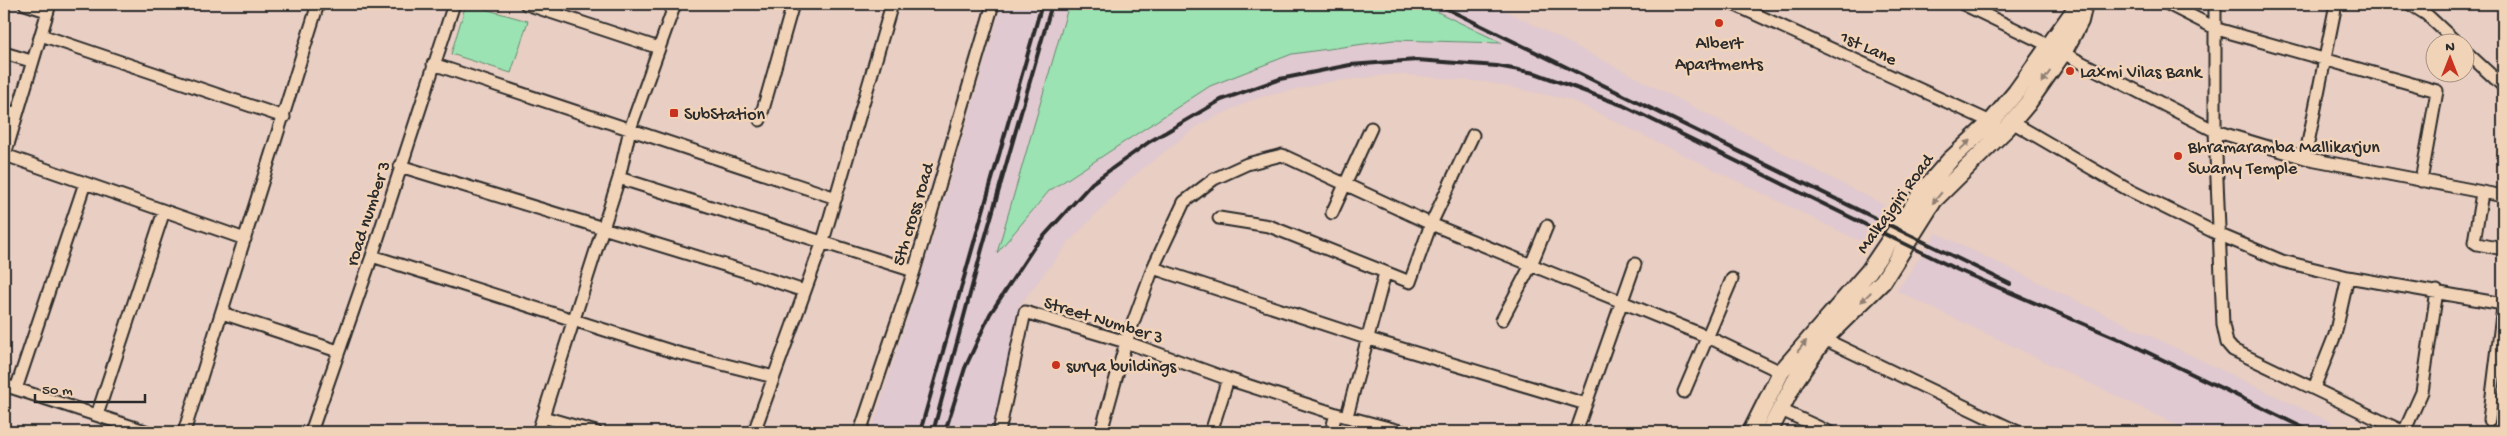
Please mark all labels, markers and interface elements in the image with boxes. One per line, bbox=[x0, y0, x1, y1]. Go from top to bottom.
marker: Albert Apartments bbox=[1713, 17, 1725, 29]
street label: 1st Lane bbox=[1835, 27, 1900, 72]
north arrow bbox=[2424, 32, 2474, 82]
place label: Albert Apartments bbox=[1675, 34, 1764, 76]
text: N bbox=[2445, 39, 2455, 56]
place label: Laxmi Vilas Bank bbox=[2080, 63, 2204, 84]
marker: Laxmi Vilas Bank bbox=[2064, 65, 2076, 77]
one-way arrow bbox=[2041, 71, 2051, 84]
place label: SubStation bbox=[684, 105, 766, 126]
marker: SubStation bbox=[668, 107, 680, 119]
place label: Bhramaramba Mallikarjun Swamy Temple bbox=[2187, 138, 2380, 180]
one-way arrow bbox=[1959, 140, 1972, 151]
street label: Malkajgiri Road bbox=[1853, 150, 1940, 258]
marker: Bhramaramba Mallikarjun Swamy Temple bbox=[2172, 150, 2184, 162]
street label: road number 3 bbox=[343, 159, 396, 269]
street label: 5th cross road bbox=[889, 159, 940, 269]
one-way arrow bbox=[1932, 191, 1943, 204]
one-way arrow bbox=[1860, 291, 1872, 303]
street label: Street Number 3 bbox=[1041, 293, 1166, 350]
one-way arrow bbox=[1797, 340, 1808, 353]
place label: surya buildings bbox=[1066, 357, 1178, 378]
marker: surya buildings bbox=[1050, 359, 1062, 371]
scale bar bbox=[35, 371, 145, 403]
text: 50 m bbox=[42, 382, 73, 400]

